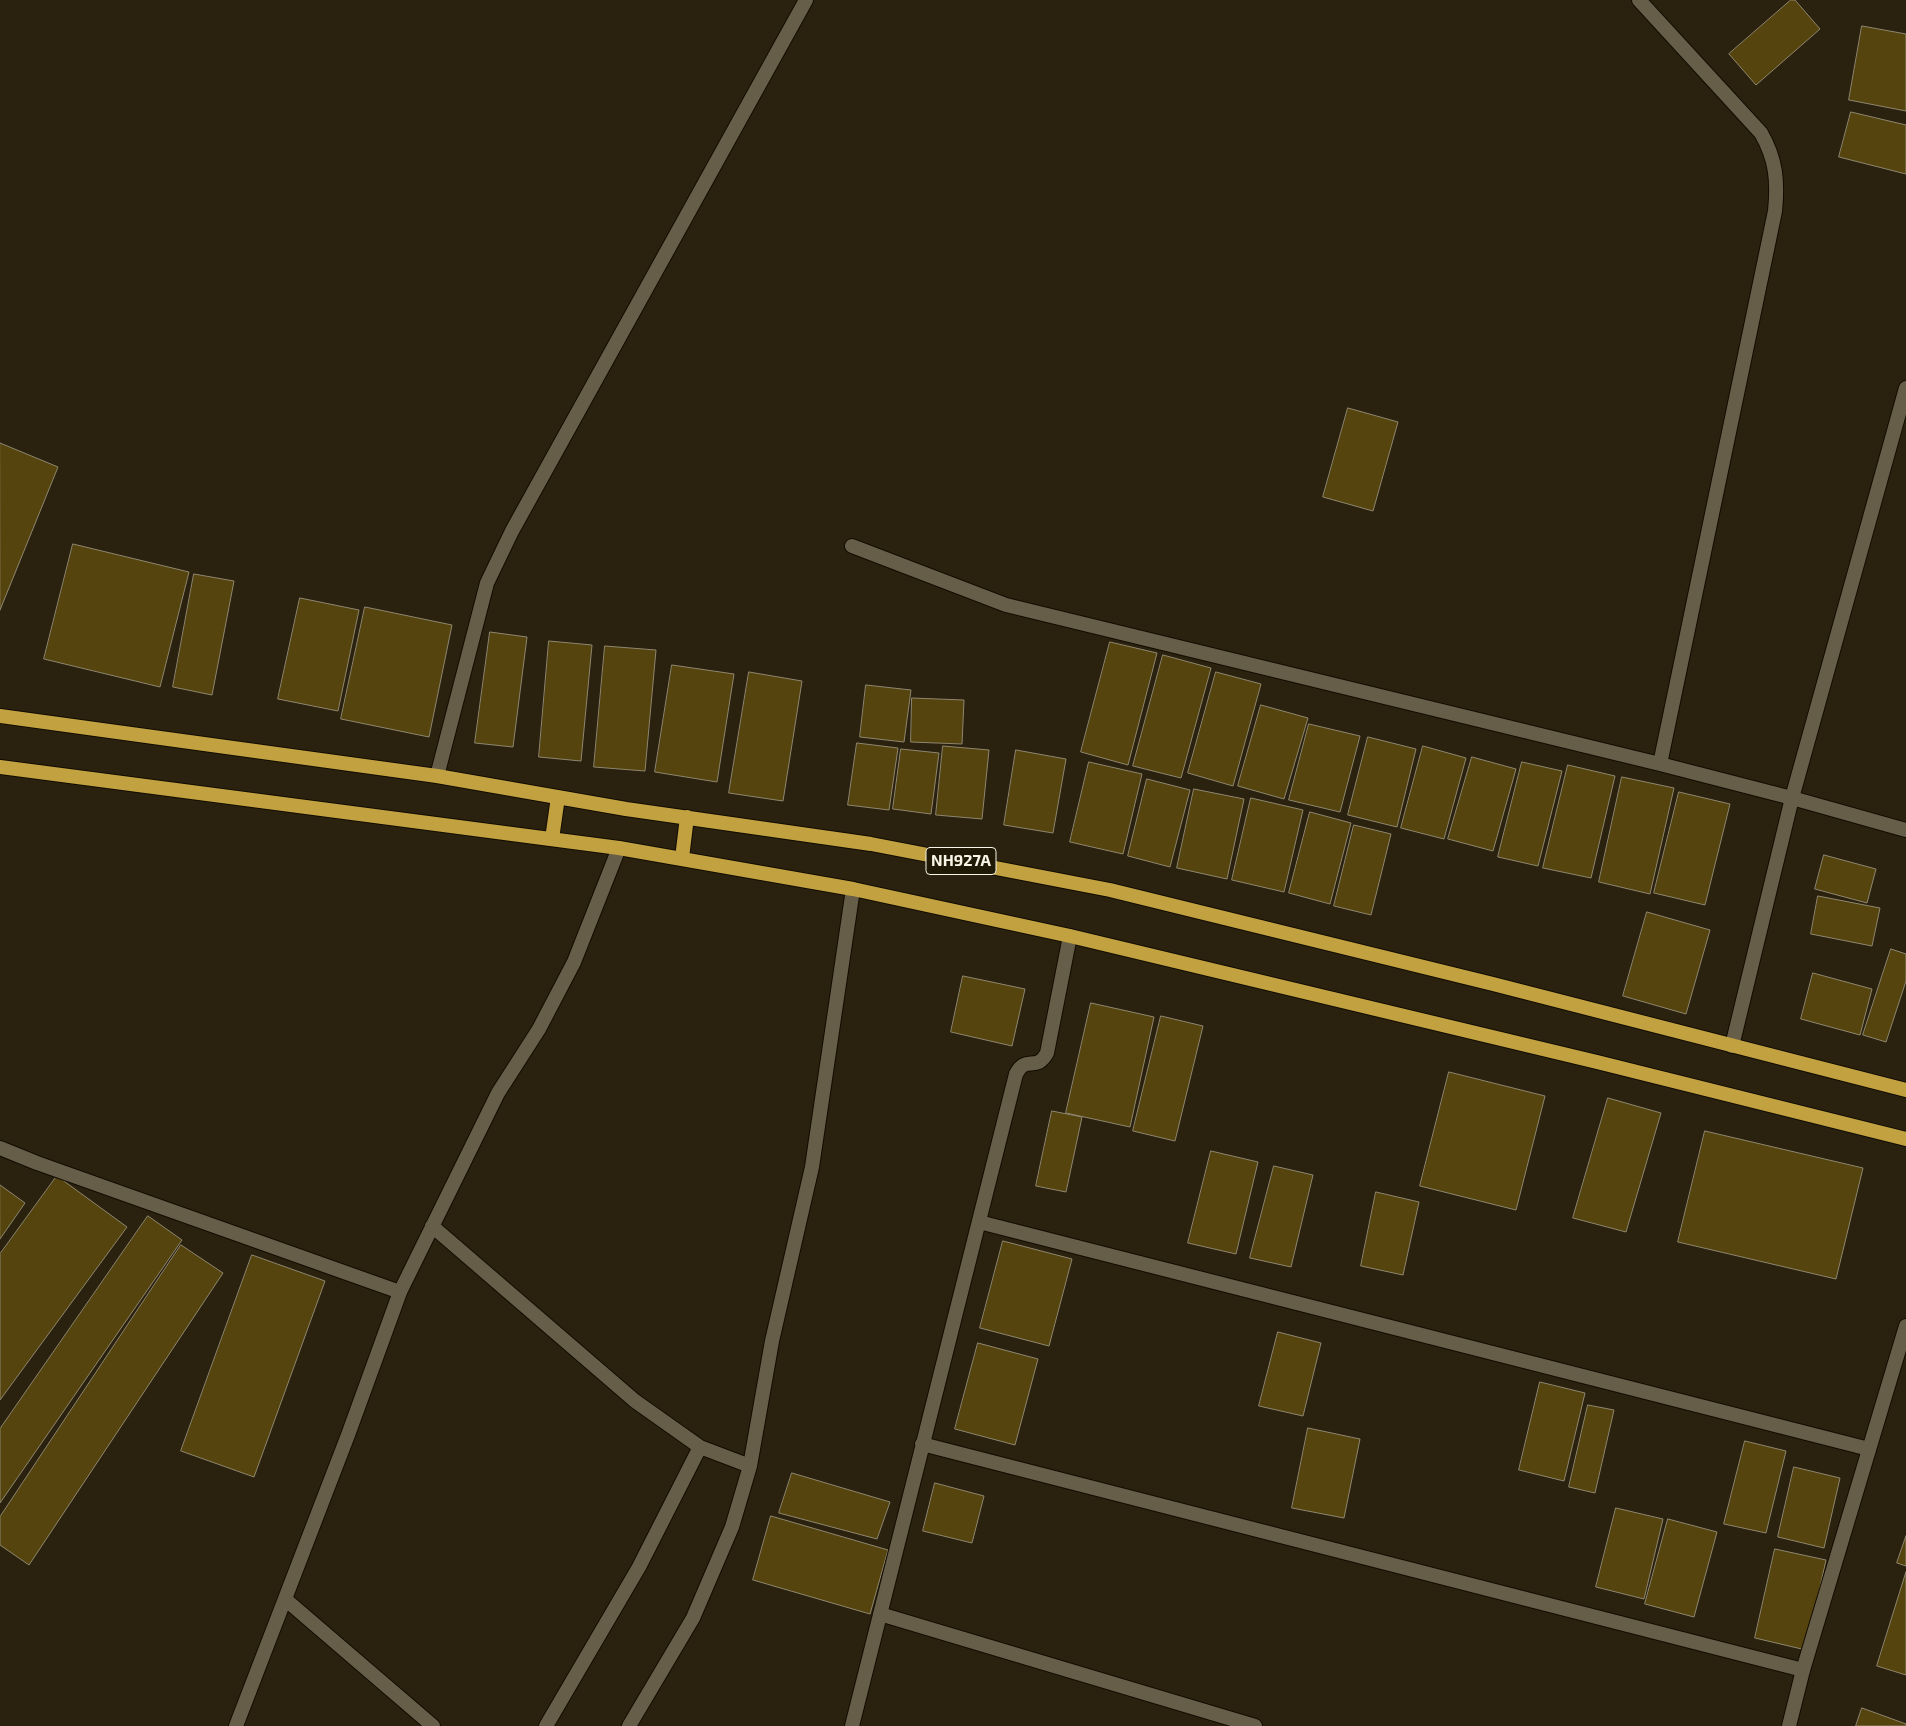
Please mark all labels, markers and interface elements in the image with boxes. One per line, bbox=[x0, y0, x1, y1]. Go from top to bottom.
road number: NH927A bbox=[926, 848, 996, 874]

